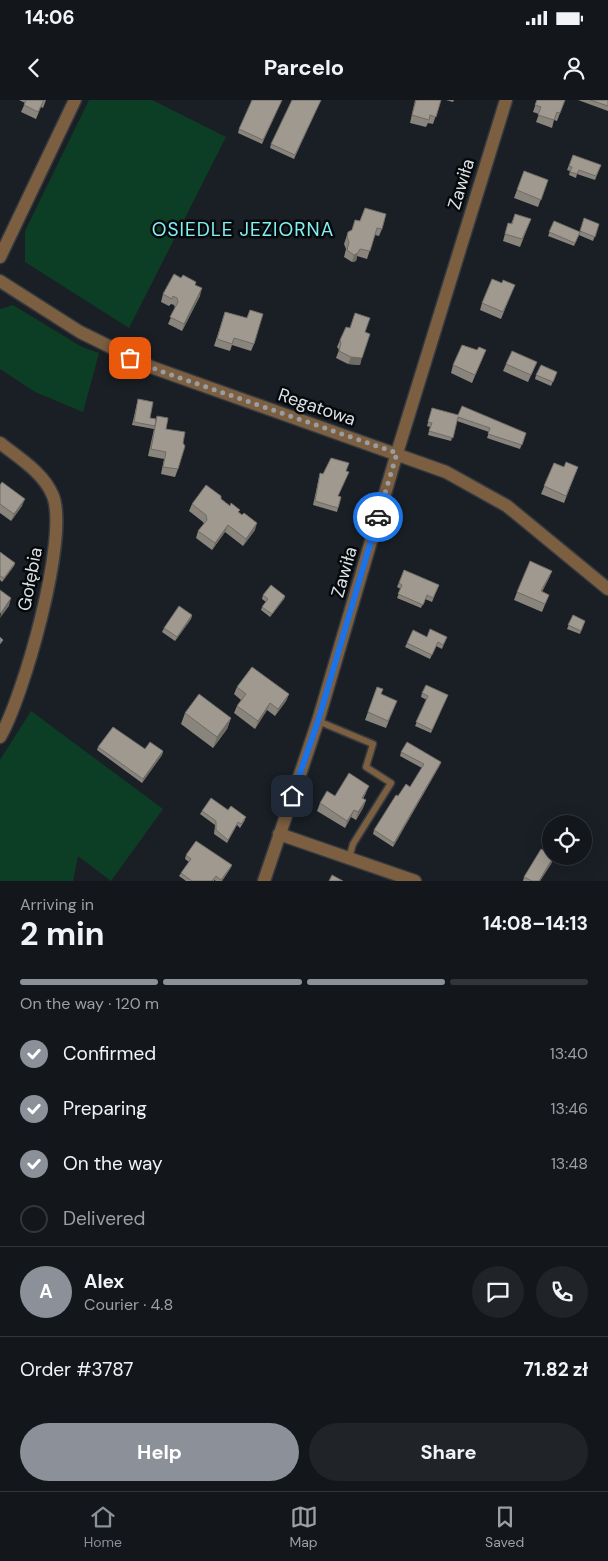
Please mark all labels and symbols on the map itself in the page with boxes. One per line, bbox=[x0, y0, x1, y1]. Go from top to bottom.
street label: Zawiła bbox=[442, 156, 480, 212]
district label: OSIEDLE JEZIORNA bbox=[152, 217, 334, 242]
pin bbox=[109, 337, 151, 379]
street label: Regatowa bbox=[275, 383, 359, 431]
courier bbox=[353, 492, 403, 542]
street label: Zawiła bbox=[325, 544, 363, 600]
street label: Gołębia bbox=[12, 545, 48, 613]
pin bbox=[271, 775, 313, 817]

